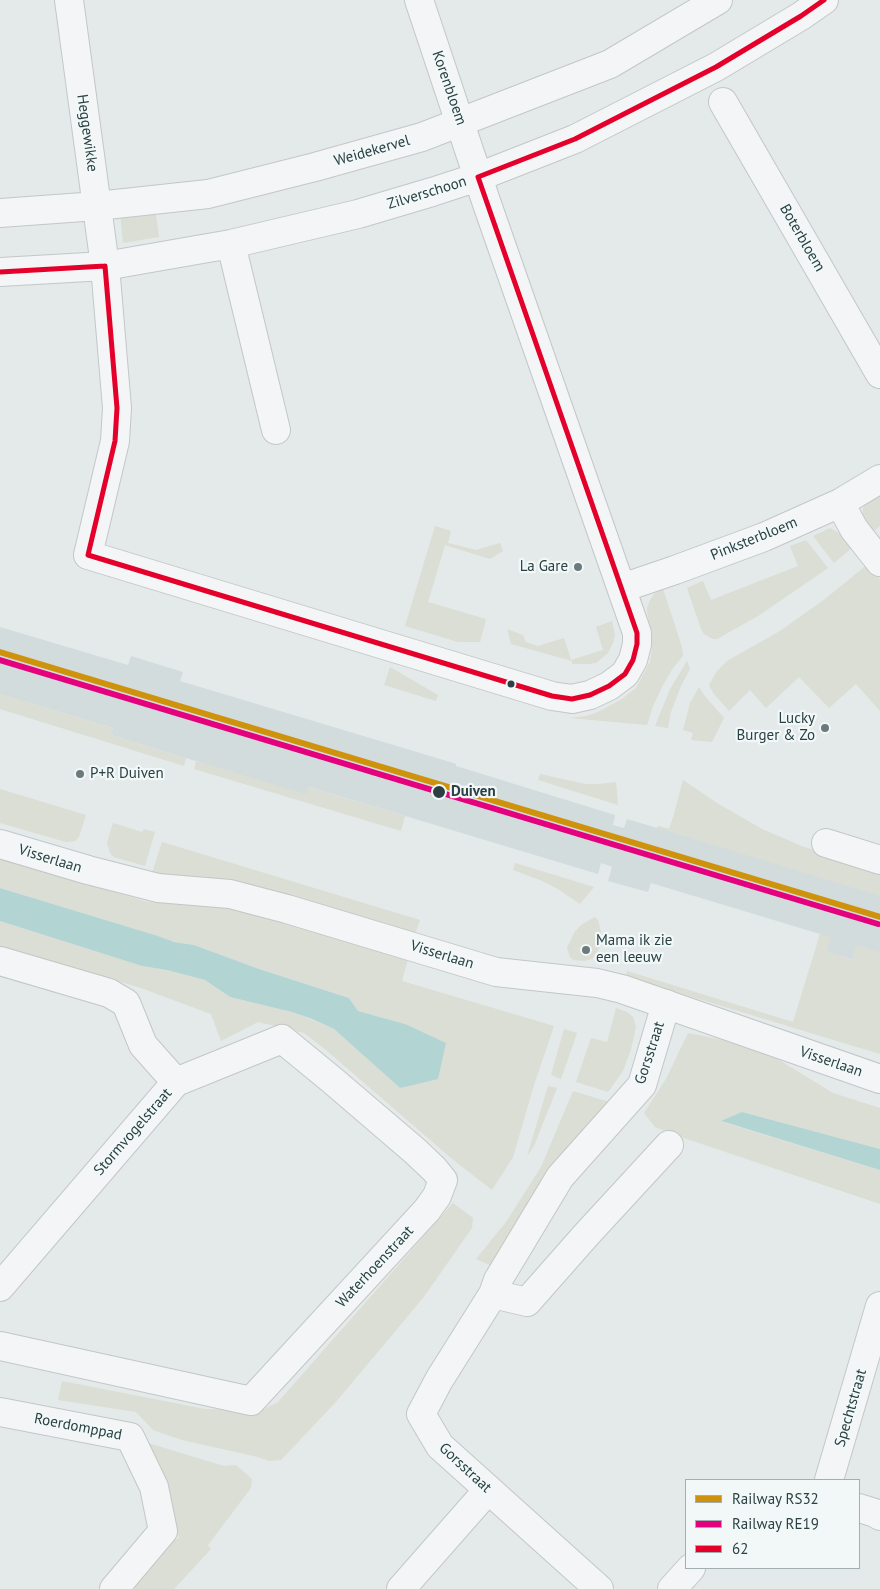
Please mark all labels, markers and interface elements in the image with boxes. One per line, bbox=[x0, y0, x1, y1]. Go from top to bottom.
street label: Korenbloem bbox=[428, 48, 470, 128]
street label: Heggewikke bbox=[73, 93, 101, 173]
street label: Weidekervel bbox=[332, 132, 412, 170]
street label: Zilverschoon bbox=[385, 172, 469, 214]
street label: Boterbloem bbox=[776, 201, 828, 275]
street label: Pinksterbloem bbox=[708, 513, 800, 565]
place label: La Gare bbox=[520, 558, 568, 576]
marker: La Gare bbox=[572, 561, 584, 573]
unlabelled marker bbox=[506, 679, 516, 689]
place label: Lucky Burger & Zo bbox=[737, 710, 815, 745]
marker: Lucky Burger & Zo bbox=[819, 722, 831, 734]
place label: P+R Duiven bbox=[90, 765, 164, 783]
marker: P+R Duiven bbox=[74, 768, 86, 780]
place label: Duiven bbox=[451, 783, 496, 801]
marker: Duiven bbox=[431, 784, 447, 800]
street label: Visserlaan bbox=[16, 841, 84, 877]
place label: Mama ik zie een leeuw bbox=[596, 932, 672, 967]
street label: Visserlaan bbox=[408, 937, 476, 973]
marker: Mama ik zie een leeuw bbox=[580, 944, 592, 956]
street label: Gorsstraat bbox=[631, 1019, 669, 1087]
street label: Visserlaan bbox=[797, 1043, 865, 1081]
street label: Stormvogelstraat bbox=[90, 1085, 176, 1179]
street label: Waterhoenstraat bbox=[332, 1222, 418, 1312]
street label: Spechtstraat bbox=[831, 1367, 871, 1449]
street label: Roerdomppad bbox=[33, 1410, 123, 1444]
street label: Gorsstraat bbox=[435, 1439, 495, 1497]
legend bbox=[685, 1479, 860, 1569]
text: Railway RS32 bbox=[732, 1489, 819, 1508]
text: Railway RE19 bbox=[732, 1514, 819, 1533]
text: 62 bbox=[732, 1539, 748, 1558]

